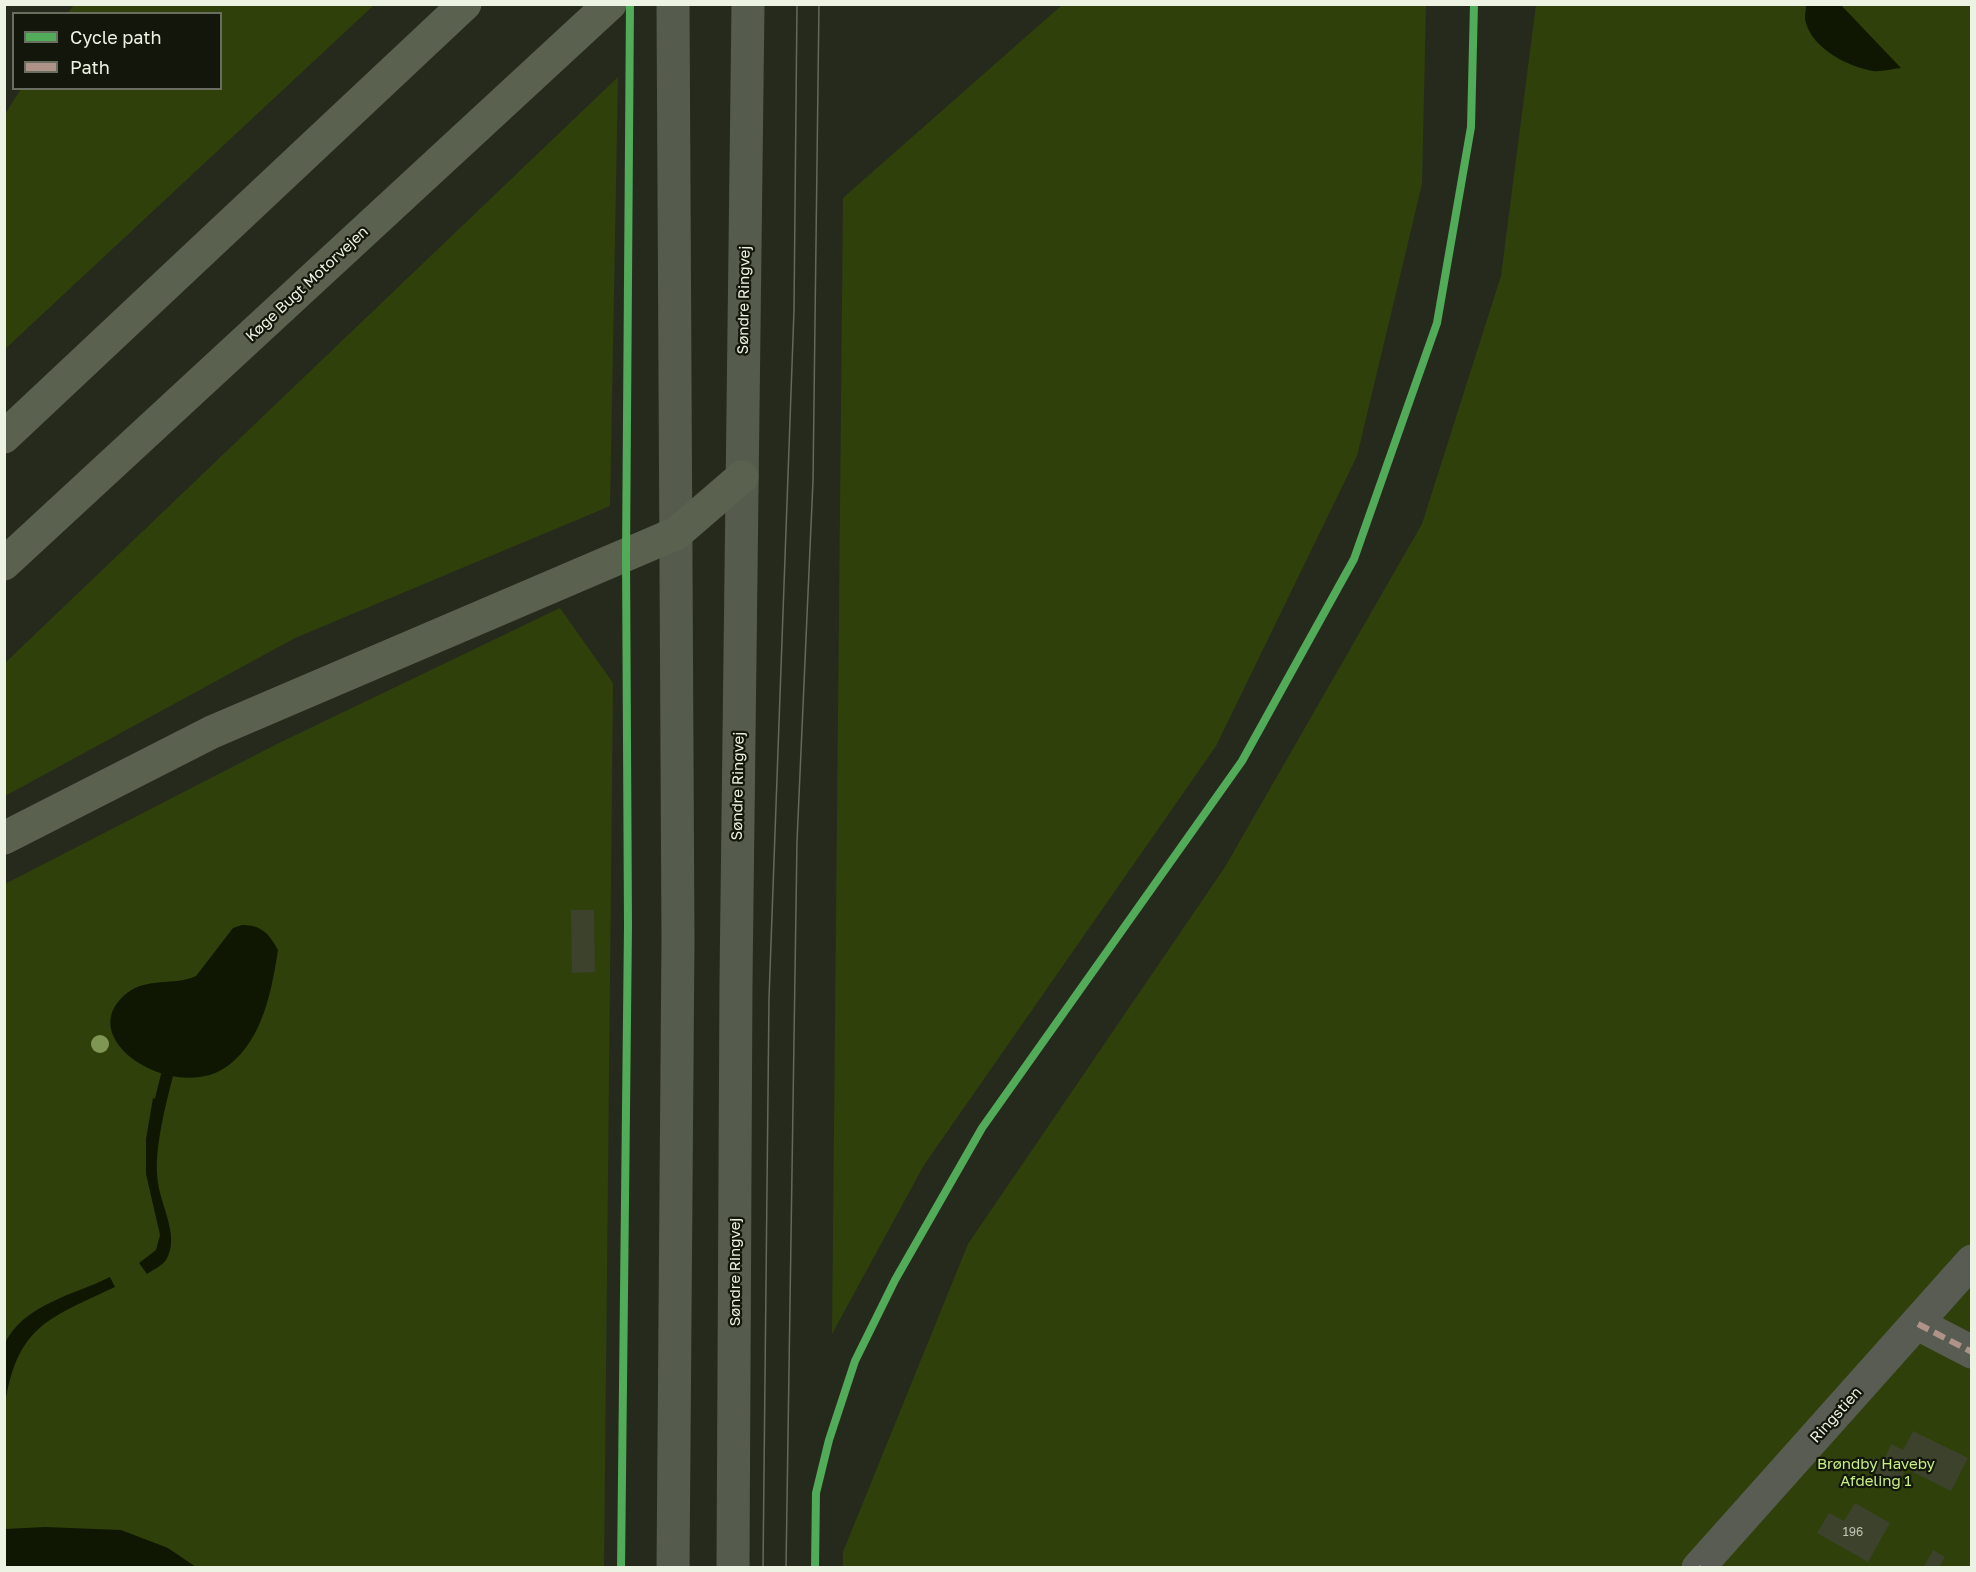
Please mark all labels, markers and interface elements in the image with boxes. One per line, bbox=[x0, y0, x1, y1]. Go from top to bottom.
legend bbox=[12, 12, 222, 90]
text: Cycle path bbox=[70, 26, 162, 48]
text: Path bbox=[70, 56, 110, 78]
street label: Køge Bugt Motorvejen bbox=[242, 223, 372, 345]
street label: Søndre Ringvej bbox=[734, 246, 754, 354]
street label: Søndre Ringvej bbox=[728, 732, 748, 840]
street label: Søndre Ringvej bbox=[726, 1218, 744, 1326]
street label: Ringstien bbox=[1806, 1384, 1866, 1446]
park label: Brøndby Haveby Afdeling 1 bbox=[1817, 1455, 1935, 1490]
house number: 196 bbox=[1843, 1525, 1863, 1539]

